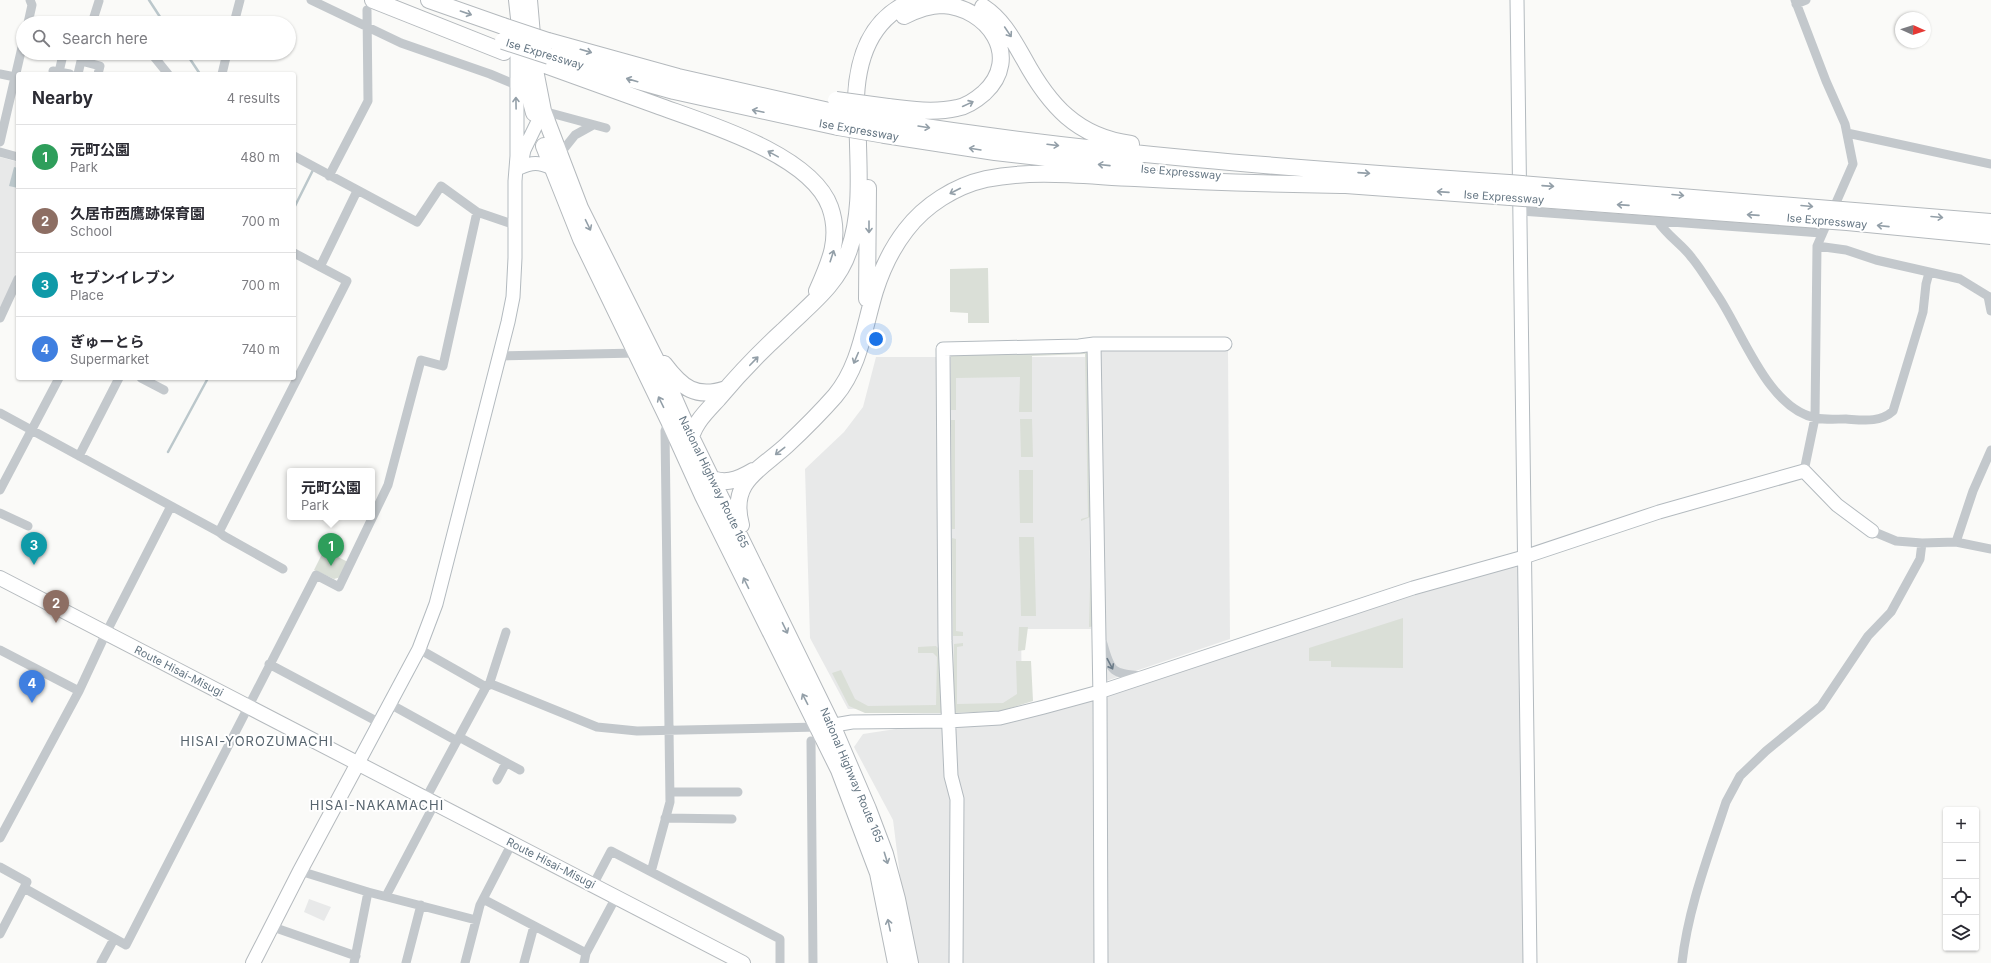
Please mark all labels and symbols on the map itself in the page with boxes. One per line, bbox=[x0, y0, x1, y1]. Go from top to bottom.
one-way arrow bbox=[459, 10, 472, 17]
north arrow bbox=[1895, 12, 1931, 48]
one-way arrow bbox=[1004, 26, 1012, 37]
street label: Ise Expressway bbox=[504, 35, 586, 73]
one-way arrow bbox=[579, 48, 592, 56]
one-way arrow bbox=[626, 76, 639, 83]
one-way arrow bbox=[513, 97, 520, 110]
one-way arrow bbox=[961, 100, 973, 107]
one-way arrow bbox=[752, 106, 765, 114]
street label: Ise Expressway bbox=[818, 116, 900, 144]
one-way arrow bbox=[917, 123, 930, 131]
one-way arrow bbox=[1046, 141, 1059, 149]
one-way arrow bbox=[969, 145, 982, 153]
one-way arrow bbox=[767, 149, 779, 157]
one-way arrow bbox=[1098, 161, 1111, 168]
street label: Ise Expressway bbox=[1140, 162, 1222, 182]
one-way arrow bbox=[1357, 169, 1370, 176]
one-way arrow bbox=[1541, 182, 1554, 189]
street label: Ise Expressway bbox=[1463, 187, 1545, 207]
one-way arrow bbox=[949, 188, 961, 195]
one-way arrow bbox=[1437, 189, 1450, 196]
one-way arrow bbox=[1671, 192, 1684, 199]
one-way arrow bbox=[1617, 201, 1630, 208]
one-way arrow bbox=[1801, 202, 1814, 209]
one-way arrow bbox=[1747, 211, 1760, 218]
street label: Ise Expressway bbox=[1786, 211, 1868, 231]
one-way arrow bbox=[1930, 213, 1943, 221]
one-way arrow bbox=[585, 219, 592, 231]
one-way arrow bbox=[865, 220, 873, 233]
one-way arrow bbox=[1876, 222, 1889, 229]
one-way arrow bbox=[829, 250, 836, 263]
your location bbox=[866, 329, 886, 349]
one-way arrow bbox=[852, 352, 860, 364]
one-way arrow bbox=[749, 356, 759, 366]
one-way arrow bbox=[657, 396, 664, 408]
street label: National Highway Route 165 bbox=[676, 414, 752, 551]
one-way arrow bbox=[775, 446, 786, 455]
pin: 3 bbox=[21, 532, 47, 565]
pin: 1 bbox=[318, 533, 344, 566]
one-way arrow bbox=[742, 577, 749, 589]
pin: 2 bbox=[43, 590, 69, 623]
one-way arrow bbox=[782, 621, 789, 633]
street label: Route Hisai-Misugi bbox=[132, 643, 226, 699]
one-way arrow bbox=[1107, 658, 1114, 670]
pin: 4 bbox=[19, 670, 45, 703]
one-way arrow bbox=[801, 693, 808, 705]
street label: National Highway Route 165 bbox=[817, 705, 887, 845]
district label: HISAI-YOROZUMACHI bbox=[180, 733, 334, 749]
district label: HISAI-NAKAMACHI bbox=[310, 797, 444, 813]
street label: Route Hisai-Misugi bbox=[504, 835, 598, 891]
one-way arrow bbox=[883, 852, 890, 865]
one-way arrow bbox=[885, 919, 893, 932]

